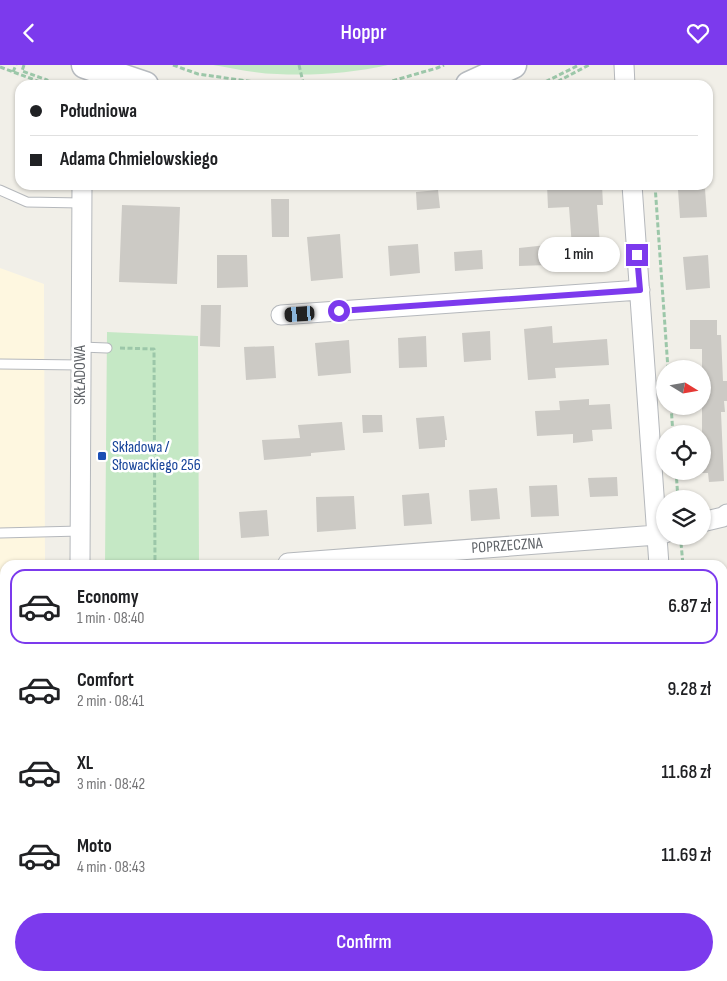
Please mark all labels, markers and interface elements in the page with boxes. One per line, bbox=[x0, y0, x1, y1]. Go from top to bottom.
icon: back bbox=[15, 19, 43, 47]
text: Hoppr bbox=[340, 19, 387, 46]
icon: heart bbox=[684, 19, 712, 47]
text: Południowa bbox=[60, 100, 137, 123]
text: Adama Chmielowskiego bbox=[60, 148, 218, 171]
callout: 1 min bbox=[537, 237, 620, 273]
route end bbox=[626, 244, 648, 266]
text: 1 min bbox=[564, 245, 594, 264]
route start bbox=[328, 300, 350, 322]
car bbox=[284, 305, 315, 323]
street label: SKŁADOWA bbox=[71, 345, 90, 405]
north arrow bbox=[656, 360, 711, 415]
map controls bbox=[656, 360, 711, 545]
button: locate bbox=[656, 425, 711, 480]
place label: Składowa / Słowackiego 256 bbox=[112, 438, 201, 475]
marker: Składowa / Słowackiego 256 bbox=[96, 450, 108, 462]
button: layers bbox=[656, 490, 711, 545]
street label: POPRZECZNA bbox=[471, 534, 543, 558]
icon: car bbox=[17, 584, 62, 629]
text: Economy bbox=[77, 586, 139, 609]
text: 6.87 zł bbox=[668, 595, 711, 618]
text: 1 min · 08:40 bbox=[77, 609, 145, 628]
icon: car bbox=[17, 667, 62, 712]
text: Comfort bbox=[77, 669, 134, 692]
text: 9.28 zł bbox=[667, 678, 711, 701]
text: 2 min · 08:41 bbox=[77, 692, 144, 711]
icon: car bbox=[17, 750, 62, 795]
text: XL bbox=[77, 752, 93, 775]
text: 11.68 zł bbox=[661, 761, 711, 784]
text: 3 min · 08:42 bbox=[77, 775, 145, 794]
icon: car bbox=[17, 833, 62, 878]
text: Moto bbox=[77, 835, 112, 858]
text: 11.69 zł bbox=[661, 844, 711, 867]
text: 4 min · 08:43 bbox=[77, 858, 145, 877]
button: Confirm bbox=[15, 913, 713, 971]

